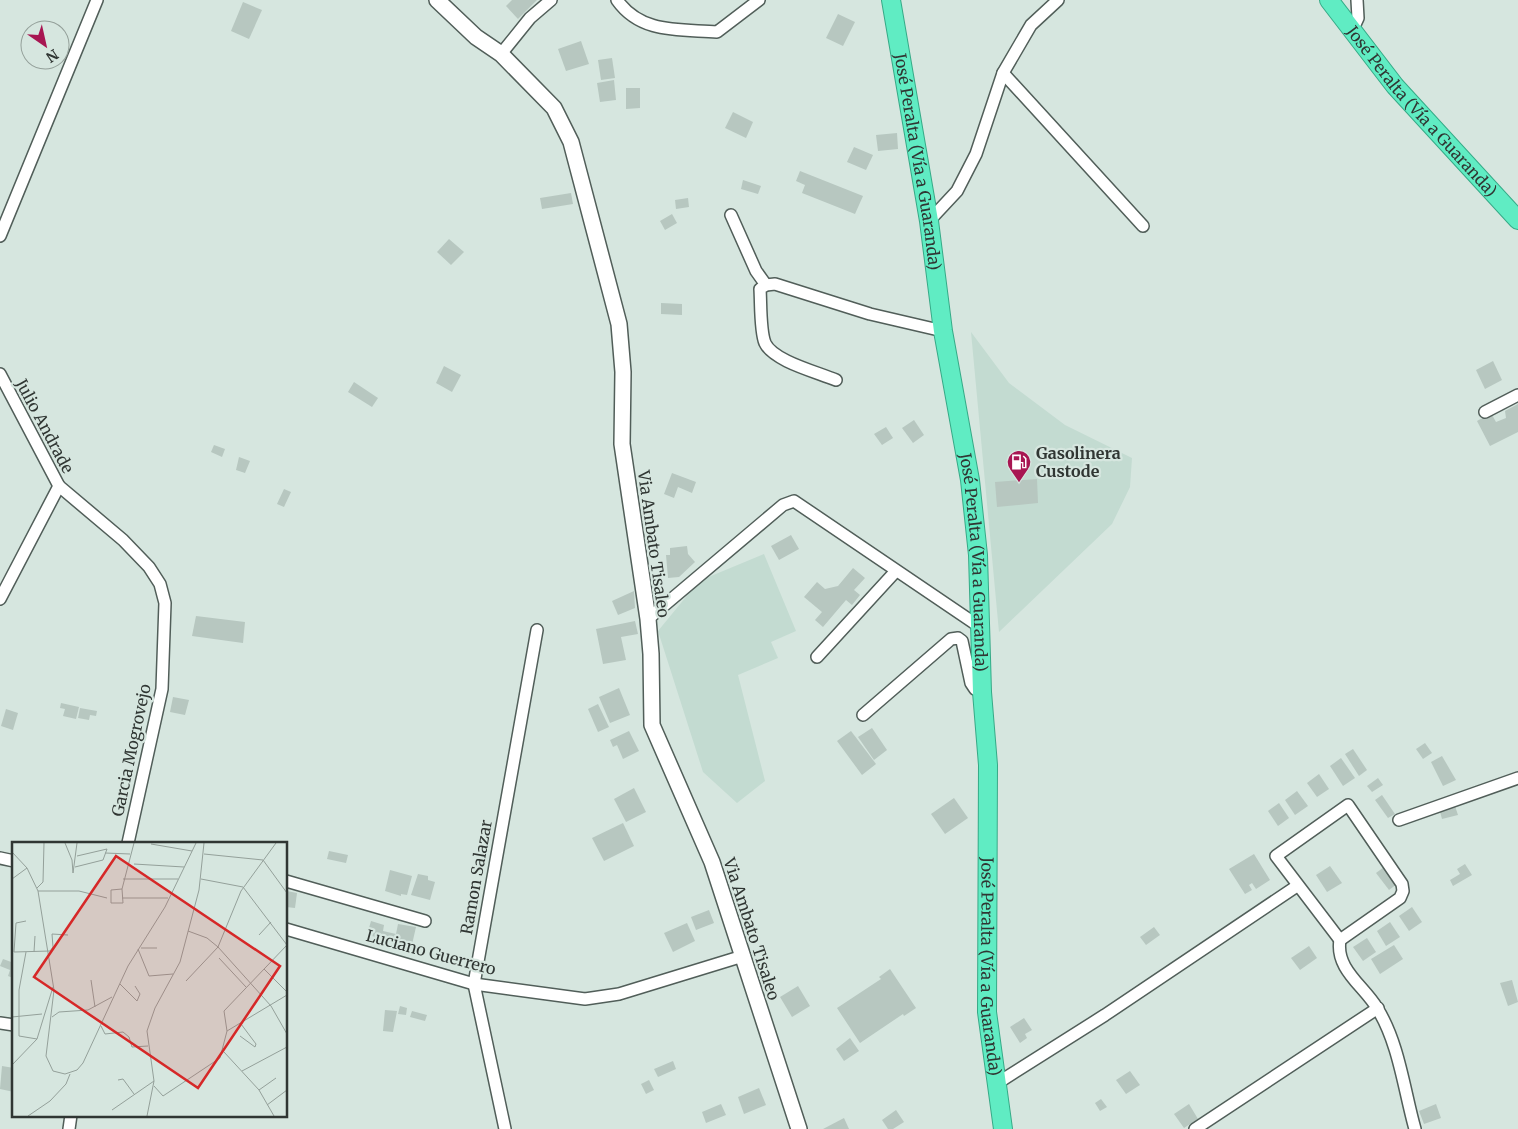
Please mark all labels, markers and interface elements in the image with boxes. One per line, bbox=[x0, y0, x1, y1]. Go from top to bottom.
north arrow bbox=[20, 20, 70, 70]
street label: José Peralta (Vía a Guaranda) bbox=[1342, 21, 1501, 201]
text: N bbox=[43, 45, 62, 66]
street label: José Peralta (Vía a Guaranda) bbox=[890, 51, 945, 271]
street label: Julio Andrade bbox=[11, 375, 78, 477]
place label: Gasolinera Custode bbox=[1036, 443, 1121, 481]
fuel station icon: Gasolinera Custode bbox=[1006, 449, 1032, 483]
street label: José Peralta (Vía a Guaranda) bbox=[955, 450, 991, 672]
street label: Via Ambato Tisaleo bbox=[634, 468, 674, 619]
street label: Garcia Mogrovejo bbox=[107, 682, 155, 818]
street label: Ramon Salazar bbox=[456, 818, 496, 936]
inset map bbox=[12, 842, 288, 1116]
street label: Via Ambato Tisaleo bbox=[719, 854, 784, 1003]
street label: José Peralta (Vía a Guaranda) bbox=[977, 856, 1006, 1077]
street label: Luciano Guerrero bbox=[364, 925, 498, 979]

